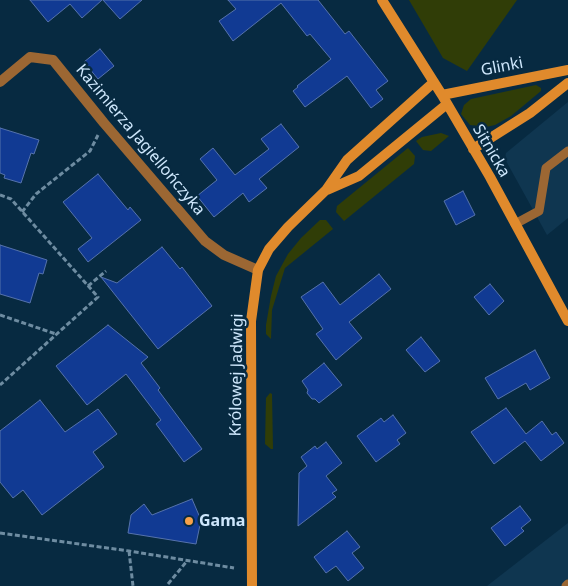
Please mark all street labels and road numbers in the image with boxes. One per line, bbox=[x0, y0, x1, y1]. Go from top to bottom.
street label: Glinki bbox=[479, 54, 525, 80]
street label: Kazimierza Jagiellończyka bbox=[71, 61, 209, 219]
street label: Sitnicka bbox=[468, 121, 514, 181]
street label: Królowej Jadwigi bbox=[226, 313, 248, 437]

